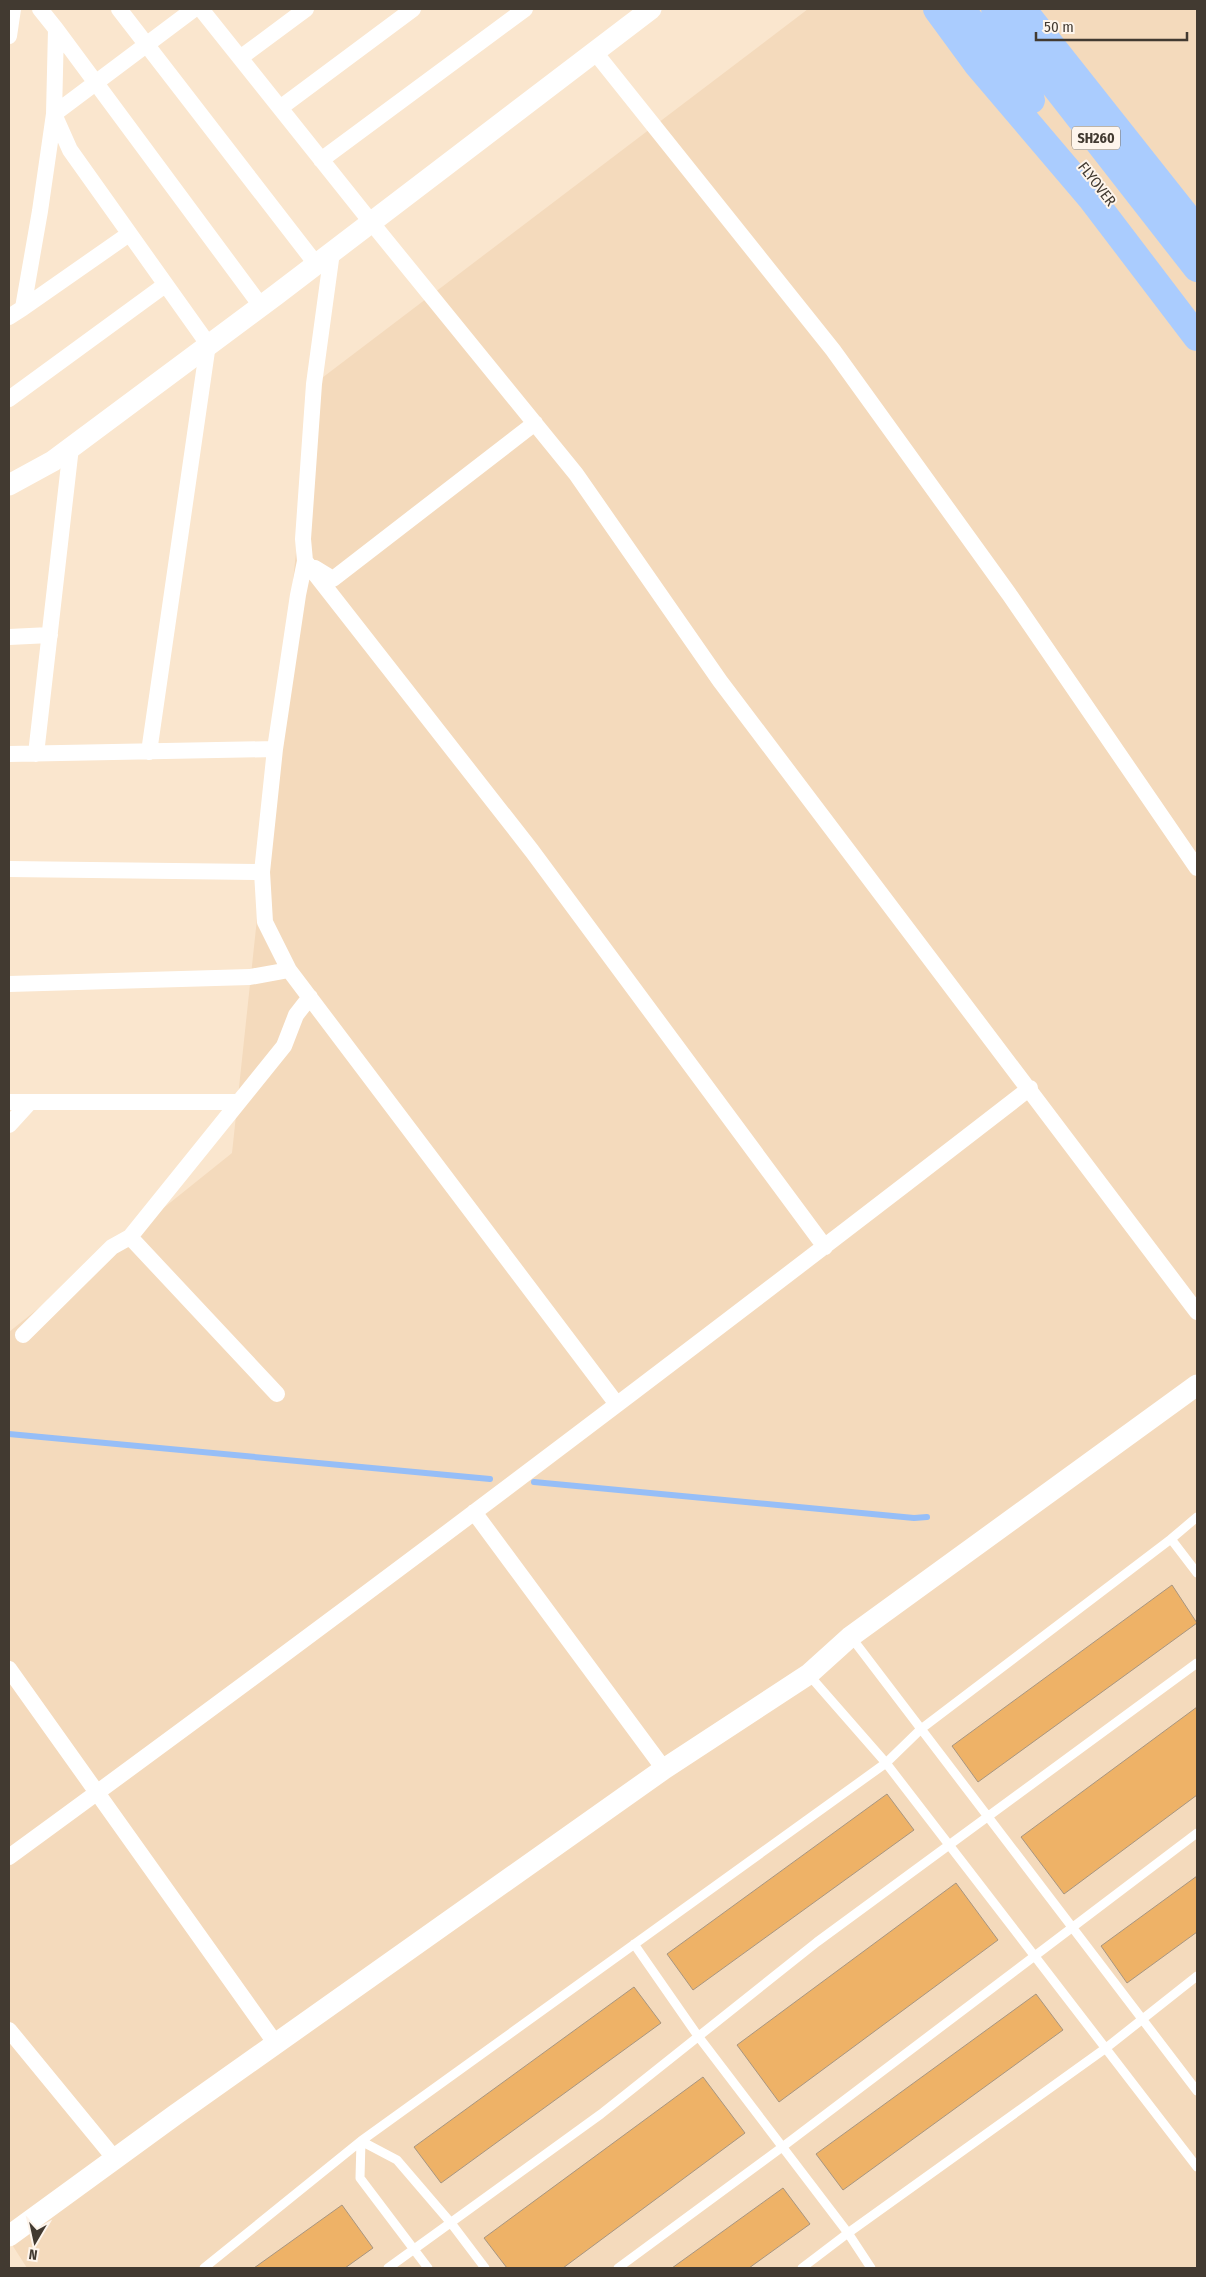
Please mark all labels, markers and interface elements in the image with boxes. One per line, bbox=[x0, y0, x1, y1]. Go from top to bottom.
scale bar bbox=[1036, 10, 1187, 42]
text: 50 m bbox=[1044, 18, 1074, 36]
road number: SH260 bbox=[1072, 126, 1120, 150]
street label: FLYOVER bbox=[1074, 158, 1120, 210]
north arrow bbox=[10, 2217, 60, 2267]
text: N bbox=[28, 2245, 39, 2263]

